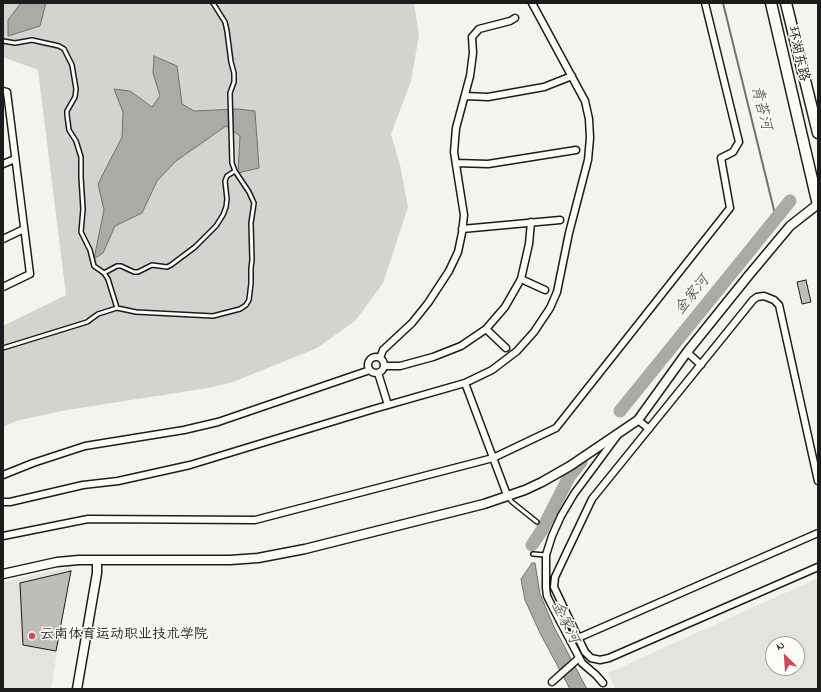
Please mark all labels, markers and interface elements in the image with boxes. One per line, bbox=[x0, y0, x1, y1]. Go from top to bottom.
street label: 环湖东路 bbox=[783, 25, 811, 83]
water label: 青苔河 bbox=[746, 84, 774, 132]
water label: 金家河 bbox=[672, 273, 714, 319]
water label: 金家河 bbox=[546, 599, 582, 647]
place label: 云南体育运动职业技术学院 bbox=[40, 628, 208, 644]
marker: 云南体育运动职业技术学院 bbox=[27, 631, 37, 641]
north arrow bbox=[765, 636, 805, 676]
text: N bbox=[774, 637, 787, 655]

